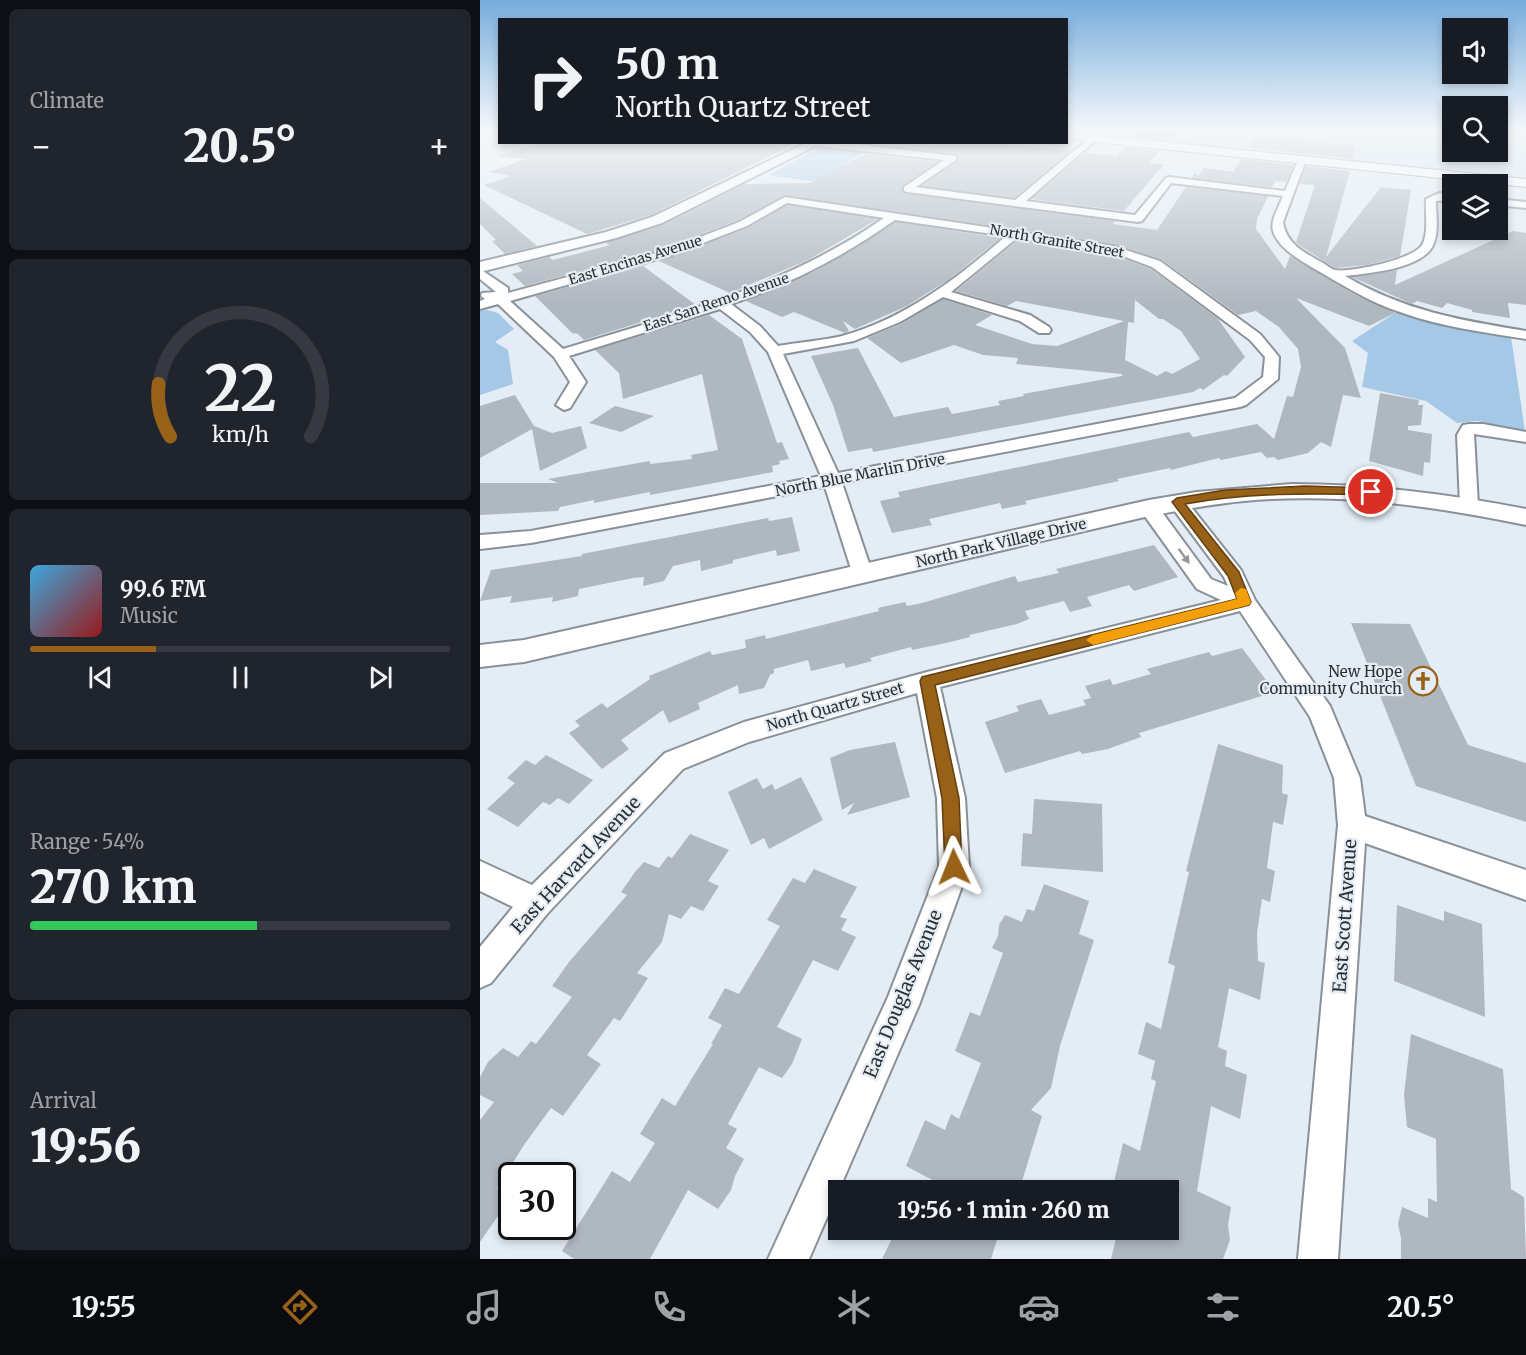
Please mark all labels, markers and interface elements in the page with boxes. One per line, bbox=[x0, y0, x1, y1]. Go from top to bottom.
map controls bbox=[1442, 18, 1508, 240]
button: sound bbox=[1442, 18, 1508, 84]
text: 50 m bbox=[615, 38, 719, 90]
icon: right bbox=[516, 42, 594, 120]
text: Climate bbox=[30, 88, 104, 113]
text: North Quartz Street bbox=[615, 90, 871, 124]
button: search bbox=[1442, 96, 1508, 162]
text: 20.5° bbox=[183, 118, 297, 174]
text: − bbox=[30, 126, 52, 167]
text: + bbox=[428, 126, 450, 167]
button: layers bbox=[1442, 174, 1508, 240]
street label: North Granite Street bbox=[988, 220, 1126, 262]
street label: East Encinas Avenue bbox=[566, 231, 704, 289]
street label: East San Remo Avenue bbox=[641, 269, 791, 335]
text: 22 bbox=[204, 350, 276, 428]
text: km/h bbox=[212, 421, 268, 448]
street label: North Blue Marlin Drive bbox=[773, 449, 947, 500]
pin bbox=[1345, 466, 1396, 517]
icon: arrive bbox=[1354, 475, 1387, 508]
street label: North Park Village Drive bbox=[914, 514, 1088, 571]
one-way arrow bbox=[1177, 548, 1189, 563]
text: 99.6 FM bbox=[120, 575, 206, 603]
text: Music bbox=[120, 603, 178, 628]
icon: previous bbox=[84, 661, 117, 694]
icon: pause bbox=[224, 661, 257, 694]
icon: next bbox=[364, 661, 397, 694]
place label: New Hope Community Church bbox=[1260, 662, 1402, 698]
church icon: New Hope Community Church bbox=[1407, 665, 1439, 697]
street label: North Quartz Street bbox=[764, 678, 906, 735]
street label: East Harvard Avenue bbox=[506, 791, 645, 938]
text: Range · 54% bbox=[30, 829, 144, 854]
position arrow bbox=[922, 835, 986, 899]
street label: East Scott Avenue bbox=[1328, 838, 1361, 993]
text: 270 km bbox=[30, 859, 196, 915]
street label: East Douglas Avenue bbox=[858, 906, 947, 1081]
text: Arrival bbox=[30, 1088, 97, 1113]
text: 19:56 bbox=[30, 1118, 141, 1174]
speed limit sign: 30 bbox=[498, 1162, 576, 1240]
text: 19:56 · 1 min · 260 m bbox=[898, 1196, 1109, 1224]
icon: directions bbox=[279, 1286, 321, 1328]
icon: music bbox=[463, 1286, 505, 1328]
icon: phone bbox=[648, 1286, 690, 1328]
icon: climate bbox=[833, 1286, 875, 1328]
icon: car bbox=[1018, 1286, 1060, 1328]
icon: filters bbox=[1202, 1286, 1244, 1328]
text: 19:55 bbox=[71, 1290, 136, 1324]
text: 20.5° bbox=[1387, 1290, 1455, 1324]

